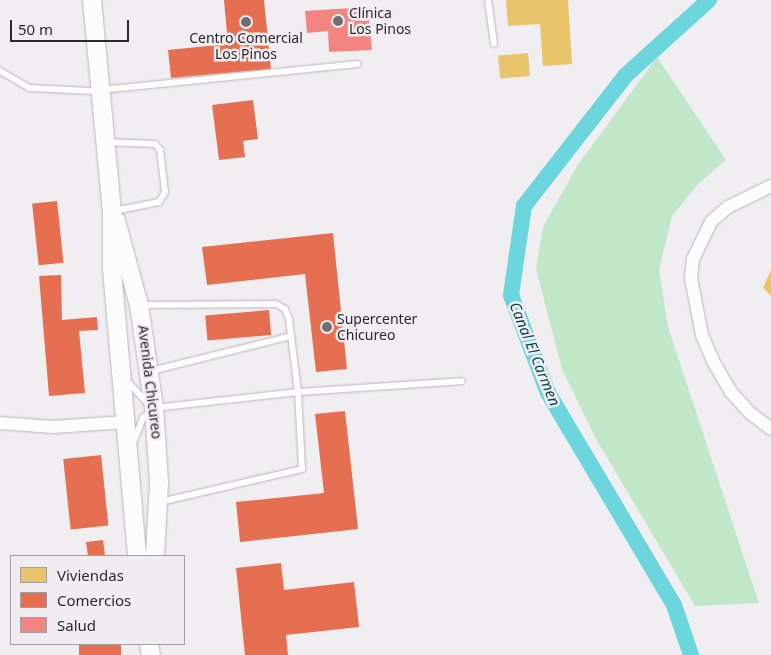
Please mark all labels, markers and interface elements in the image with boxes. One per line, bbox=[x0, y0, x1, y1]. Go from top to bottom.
place label: Clínica Los Pinos bbox=[349, 5, 411, 38]
scale bar bbox=[12, 10, 131, 42]
marker: Clínica Los Pinos bbox=[331, 14, 345, 28]
marker: Centro Comercial Los Pinos bbox=[240, 16, 252, 28]
text: 50 m bbox=[18, 19, 53, 39]
place label: Centro Comercial Los Pinos bbox=[189, 30, 303, 62]
water label: Canal El Carmen bbox=[506, 299, 564, 409]
place label: Supercenter Chicureo bbox=[337, 311, 417, 344]
marker: Supercenter Chicureo bbox=[321, 321, 333, 333]
street label: Avenida Chicureo bbox=[135, 324, 165, 440]
legend bbox=[10, 555, 185, 645]
text: Viviendas bbox=[57, 565, 124, 585]
text: Comercios bbox=[57, 590, 131, 610]
text: Salud bbox=[57, 615, 96, 635]

